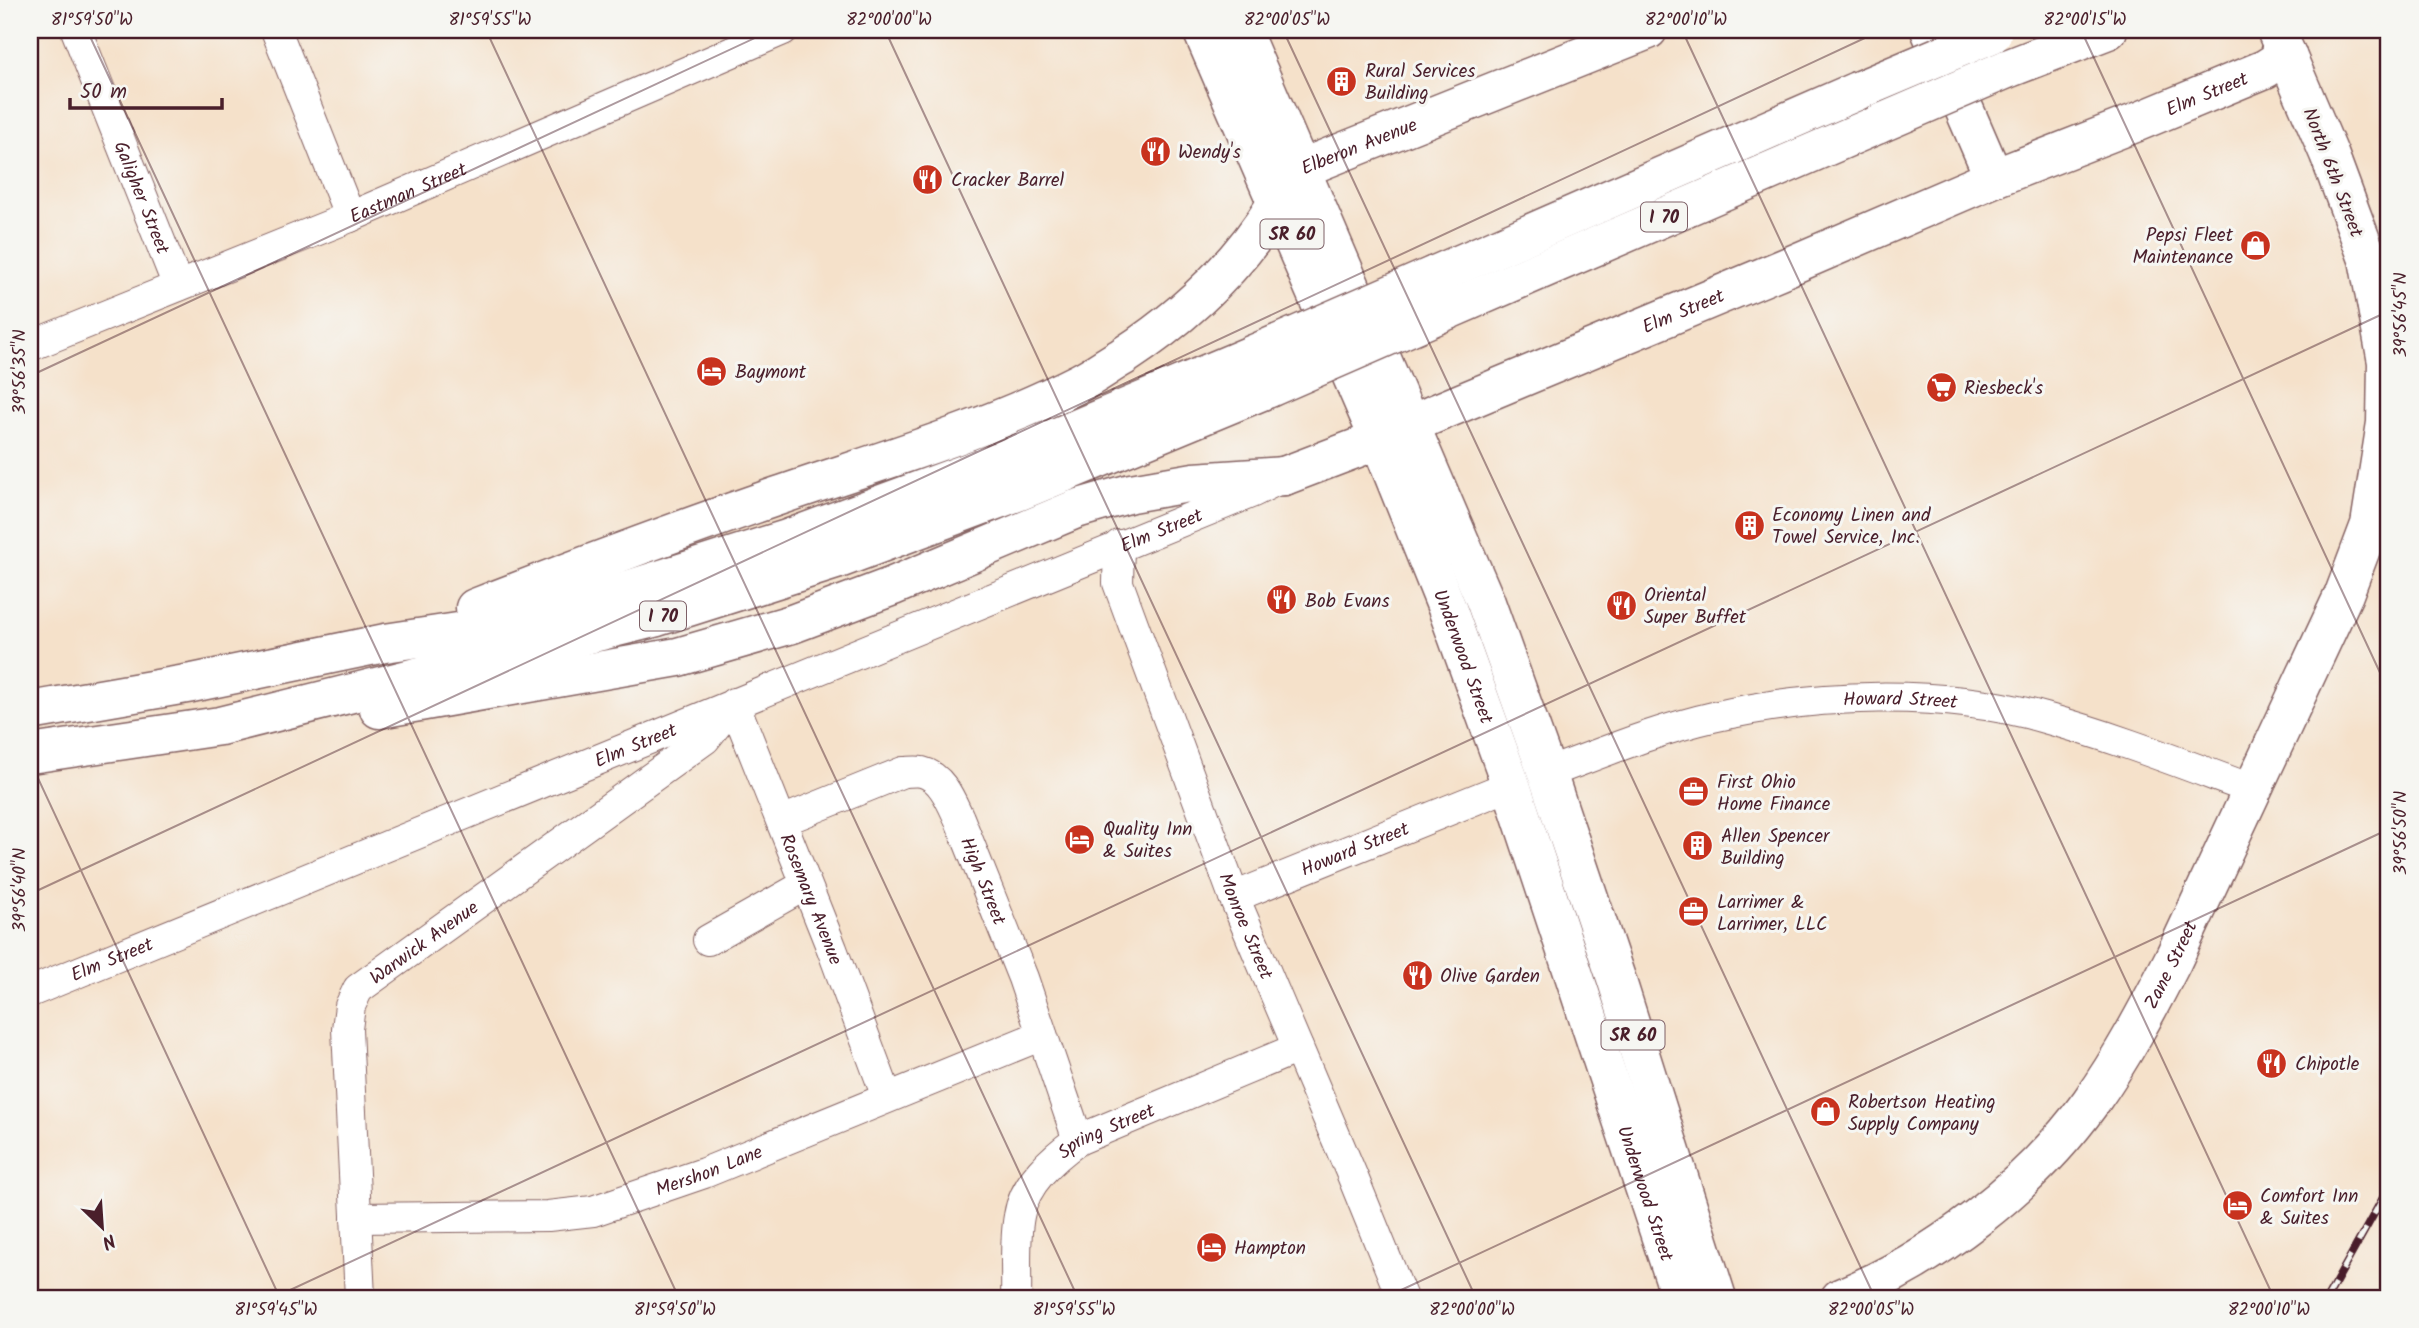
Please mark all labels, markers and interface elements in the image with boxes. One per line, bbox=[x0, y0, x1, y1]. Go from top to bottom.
text: 81°59'50"W bbox=[51, 6, 133, 35]
text: 81°59'55"W bbox=[448, 6, 532, 35]
text: 82°00'00"W bbox=[846, 6, 932, 35]
text: 82°00'05"W bbox=[1244, 6, 1330, 35]
text: 82°00'10"W bbox=[1645, 6, 1727, 35]
text: 82°00'15"W bbox=[2043, 6, 2127, 35]
place label: Rural Services Building bbox=[1365, 57, 1475, 109]
building icon: Rural Services Building bbox=[1325, 64, 1359, 98]
street label: Elm Street bbox=[2162, 64, 2254, 126]
scale bar bbox=[70, 66, 222, 110]
text: 50 m bbox=[80, 76, 127, 109]
street label: North 6th Street bbox=[2294, 103, 2371, 243]
street label: Elberon Avenue bbox=[1297, 111, 1423, 184]
restaurant icon: Wendy's bbox=[1138, 134, 1172, 168]
street label: Galigher Street bbox=[105, 137, 177, 260]
place label: Wendy's bbox=[1178, 138, 1241, 168]
street label: Eastman Street bbox=[345, 155, 473, 233]
restaurant icon: Cracker Barrel bbox=[911, 162, 945, 196]
place label: Cracker Barrel bbox=[951, 166, 1065, 196]
road number: I 70 bbox=[1641, 202, 1687, 232]
road number: SR 60 bbox=[1260, 220, 1324, 248]
place label: Pepsi Fleet Maintenance bbox=[2132, 221, 2234, 273]
shop icon: Pepsi Fleet Maintenance bbox=[2239, 228, 2273, 262]
text: 39°56'45"N bbox=[2387, 272, 2416, 358]
street label: Elm Street bbox=[1638, 281, 1730, 343]
text: 39°56'35"N bbox=[6, 329, 35, 415]
hotel icon: Baymont bbox=[695, 354, 729, 388]
place label: Baymont bbox=[735, 358, 807, 388]
supermarket icon: Riesbeck's bbox=[1924, 370, 1958, 404]
place label: Riesbeck's bbox=[1964, 374, 2043, 404]
street label: Elm Street bbox=[1116, 501, 1208, 562]
place label: Economy Linen and Towel Service, Inc. bbox=[1772, 501, 1931, 553]
building icon: Economy Linen and Towel Service, Inc. bbox=[1732, 508, 1766, 542]
place label: Oriental Super Buffet bbox=[1644, 581, 1747, 633]
restaurant icon: Bob Evans bbox=[1265, 583, 1299, 617]
street label: Underwood Street bbox=[1424, 585, 1501, 729]
place label: Bob Evans bbox=[1305, 587, 1390, 617]
restaurant icon: Oriental Super Buffet bbox=[1604, 588, 1638, 622]
road number: I 70 bbox=[640, 602, 686, 630]
street label: Howard Street bbox=[1842, 685, 1959, 718]
street label: Elm Street bbox=[590, 716, 683, 777]
place label: First Ohio Home Finance bbox=[1717, 768, 1831, 820]
office icon: First Ohio Home Finance bbox=[1677, 775, 1711, 809]
text: 39°56'50"N bbox=[2387, 791, 2416, 875]
street label: Howard Street bbox=[1296, 814, 1415, 886]
place label: Quality Inn & Suites bbox=[1103, 815, 1192, 867]
hotel icon: Quality Inn & Suites bbox=[1063, 822, 1097, 856]
place label: Allen Spencer Building bbox=[1721, 822, 1831, 874]
street label: Rosemary Avenue bbox=[770, 829, 850, 970]
building icon: Allen Spencer Building bbox=[1681, 829, 1715, 863]
street label: High Street bbox=[951, 833, 1013, 930]
text: 39°56'40"N bbox=[6, 848, 35, 932]
street label: Monroe Street bbox=[1209, 869, 1281, 985]
place label: Larrimer & Larrimer, LLC bbox=[1717, 888, 1827, 940]
street label: Warwick Avenue bbox=[364, 893, 486, 993]
office icon: Larrimer & Larrimer, LLC bbox=[1677, 895, 1711, 929]
street label: Zane Street bbox=[2137, 916, 2207, 1015]
street label: Elm Street bbox=[66, 930, 159, 991]
restaurant icon: Olive Garden bbox=[1400, 958, 1434, 992]
place label: Olive Garden bbox=[1440, 962, 1540, 992]
road number: SR 60 bbox=[1602, 1020, 1664, 1050]
restaurant icon: Chipotle bbox=[2255, 1046, 2289, 1080]
place label: Chipotle bbox=[2295, 1050, 2360, 1080]
place label: Robertson Heating Supply Company bbox=[1848, 1088, 1996, 1140]
shop icon: Robertson Heating Supply Company bbox=[1808, 1095, 1842, 1129]
street label: Spring Street bbox=[1051, 1096, 1160, 1167]
street label: Underwood Street bbox=[1608, 1122, 1681, 1266]
street label: Mershon Lane bbox=[652, 1137, 768, 1206]
place label: Comfort Inn & Suites bbox=[2260, 1182, 2358, 1234]
hotel icon: Comfort Inn & Suites bbox=[2220, 1189, 2254, 1223]
north arrow bbox=[66, 1192, 136, 1262]
text: N bbox=[97, 1224, 120, 1257]
hotel icon: Hampton bbox=[1194, 1230, 1228, 1264]
place label: Hampton bbox=[1234, 1234, 1306, 1264]
text: 81°59'45"W bbox=[234, 1296, 318, 1325]
text: 81°59'50"W bbox=[634, 1296, 716, 1325]
text: 81°59'55"W bbox=[1032, 1296, 1116, 1325]
text: 82°00'00"W bbox=[1429, 1296, 1515, 1325]
text: 82°00'05"W bbox=[1828, 1296, 1914, 1325]
text: 82°00'10"W bbox=[2228, 1296, 2310, 1325]

